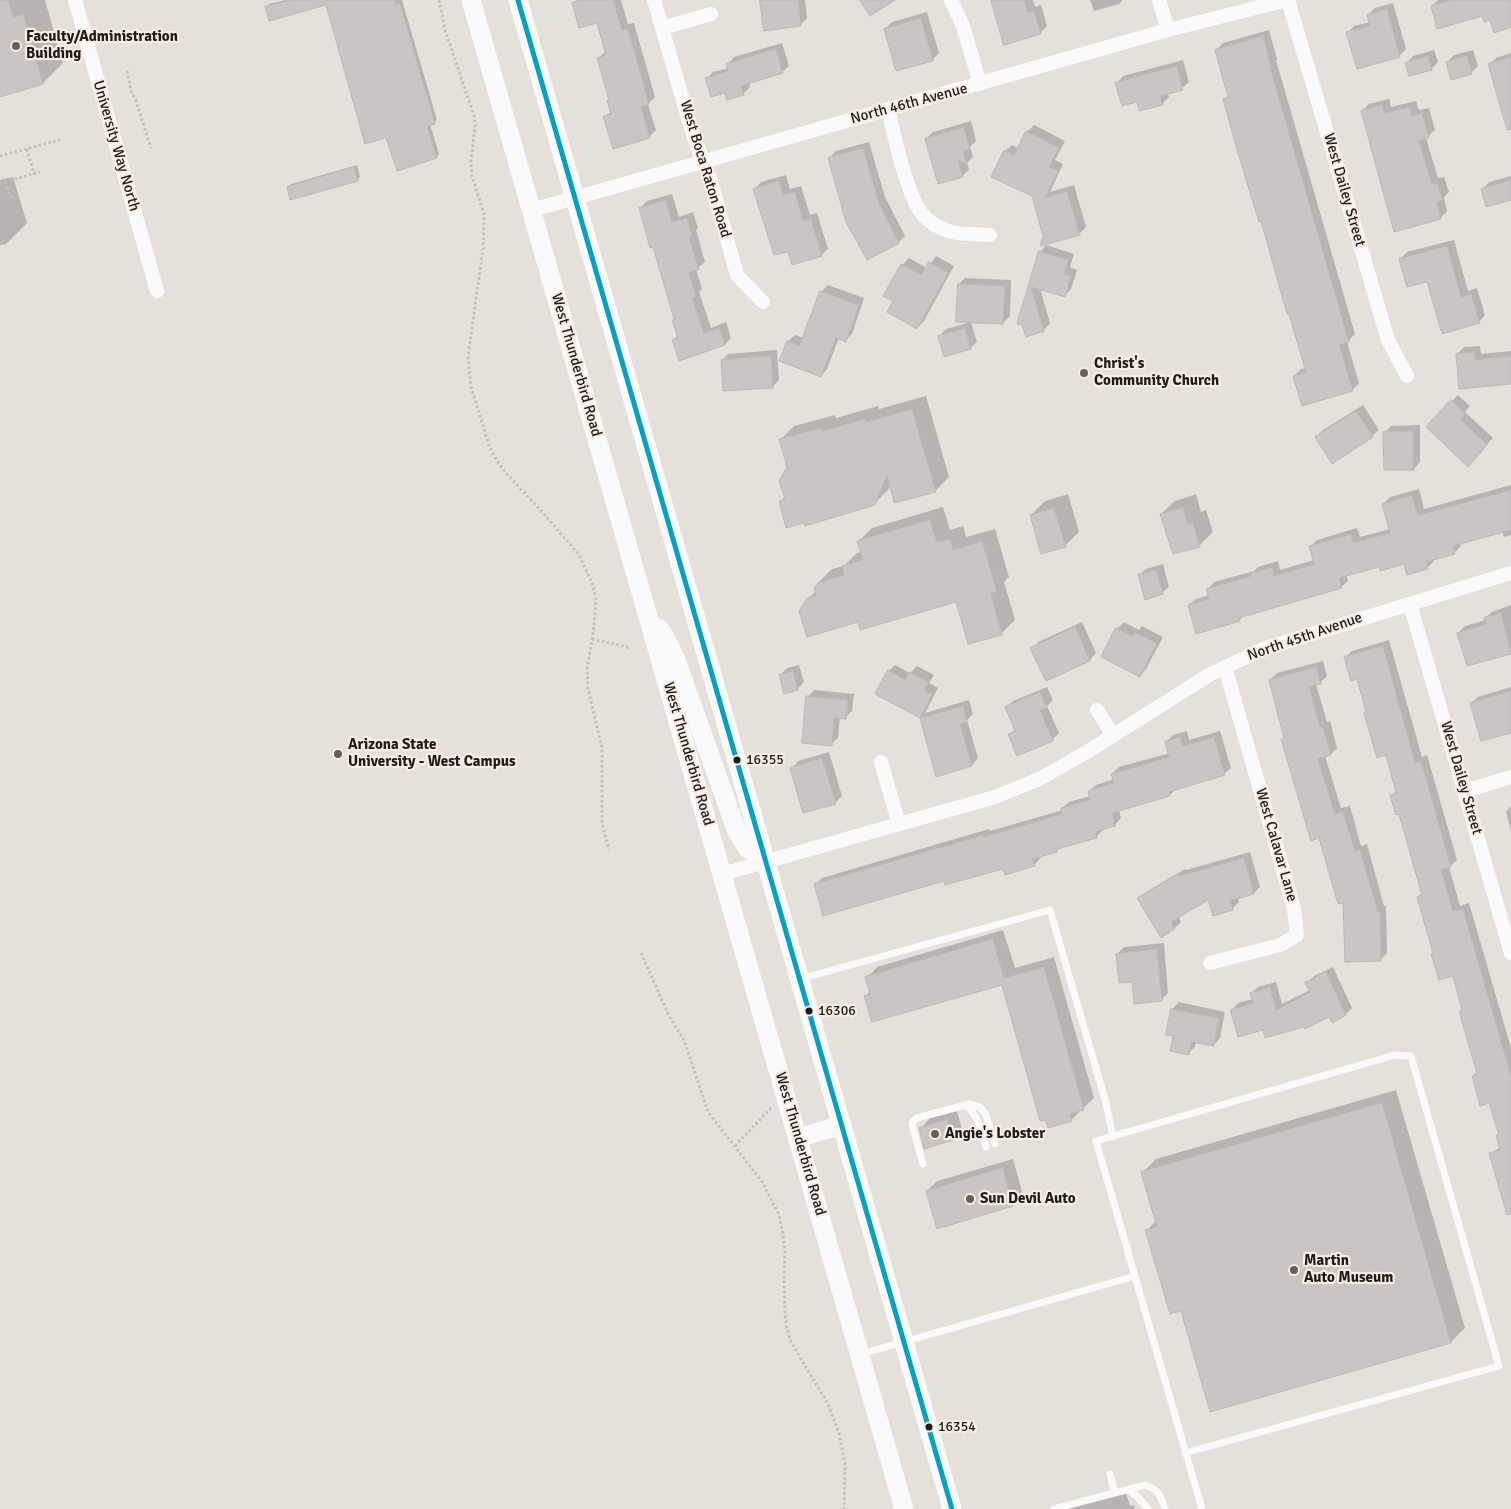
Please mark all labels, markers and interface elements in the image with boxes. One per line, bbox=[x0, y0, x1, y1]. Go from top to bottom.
place label: Faculty/Administration Building bbox=[26, 28, 178, 63]
marker: Faculty/Administration Building bbox=[10, 40, 22, 52]
street label: University Way North bbox=[89, 79, 143, 213]
street label: North 46th Avenue bbox=[849, 80, 969, 128]
street label: West Boca Raton Road bbox=[676, 98, 734, 240]
street label: West Dailey Street bbox=[1319, 131, 1369, 249]
street label: West Thunderbird Road bbox=[547, 291, 605, 439]
place label: Christ's Community Church bbox=[1094, 355, 1219, 390]
marker: Christ's Community Church bbox=[1078, 367, 1090, 379]
street label: North 45th Avenue bbox=[1245, 609, 1365, 665]
street label: West Thunderbird Road bbox=[659, 680, 717, 828]
street label: West Dailey Street bbox=[1436, 719, 1486, 837]
place label: Arizona State University - West Campus bbox=[348, 736, 516, 771]
marker: Arizona State University - West Campus bbox=[332, 748, 344, 760]
place label: 16355 bbox=[746, 752, 784, 768]
marker: 16355 bbox=[732, 755, 742, 765]
street label: West Calavar Lane bbox=[1251, 786, 1301, 904]
place label: 16306 bbox=[818, 1003, 856, 1019]
marker: 16306 bbox=[804, 1006, 814, 1016]
street label: West Thunderbird Road bbox=[771, 1070, 829, 1218]
place label: Angie's Lobster bbox=[945, 1125, 1045, 1143]
marker: Angie's Lobster bbox=[929, 1128, 941, 1140]
place label: Sun Devil Auto bbox=[980, 1190, 1076, 1208]
marker: Sun Devil Auto bbox=[964, 1193, 976, 1205]
place label: Martin Auto Museum bbox=[1304, 1252, 1393, 1287]
marker: Martin Auto Museum bbox=[1288, 1264, 1300, 1276]
place label: 16354 bbox=[938, 1419, 976, 1435]
marker: 16354 bbox=[924, 1422, 934, 1432]

